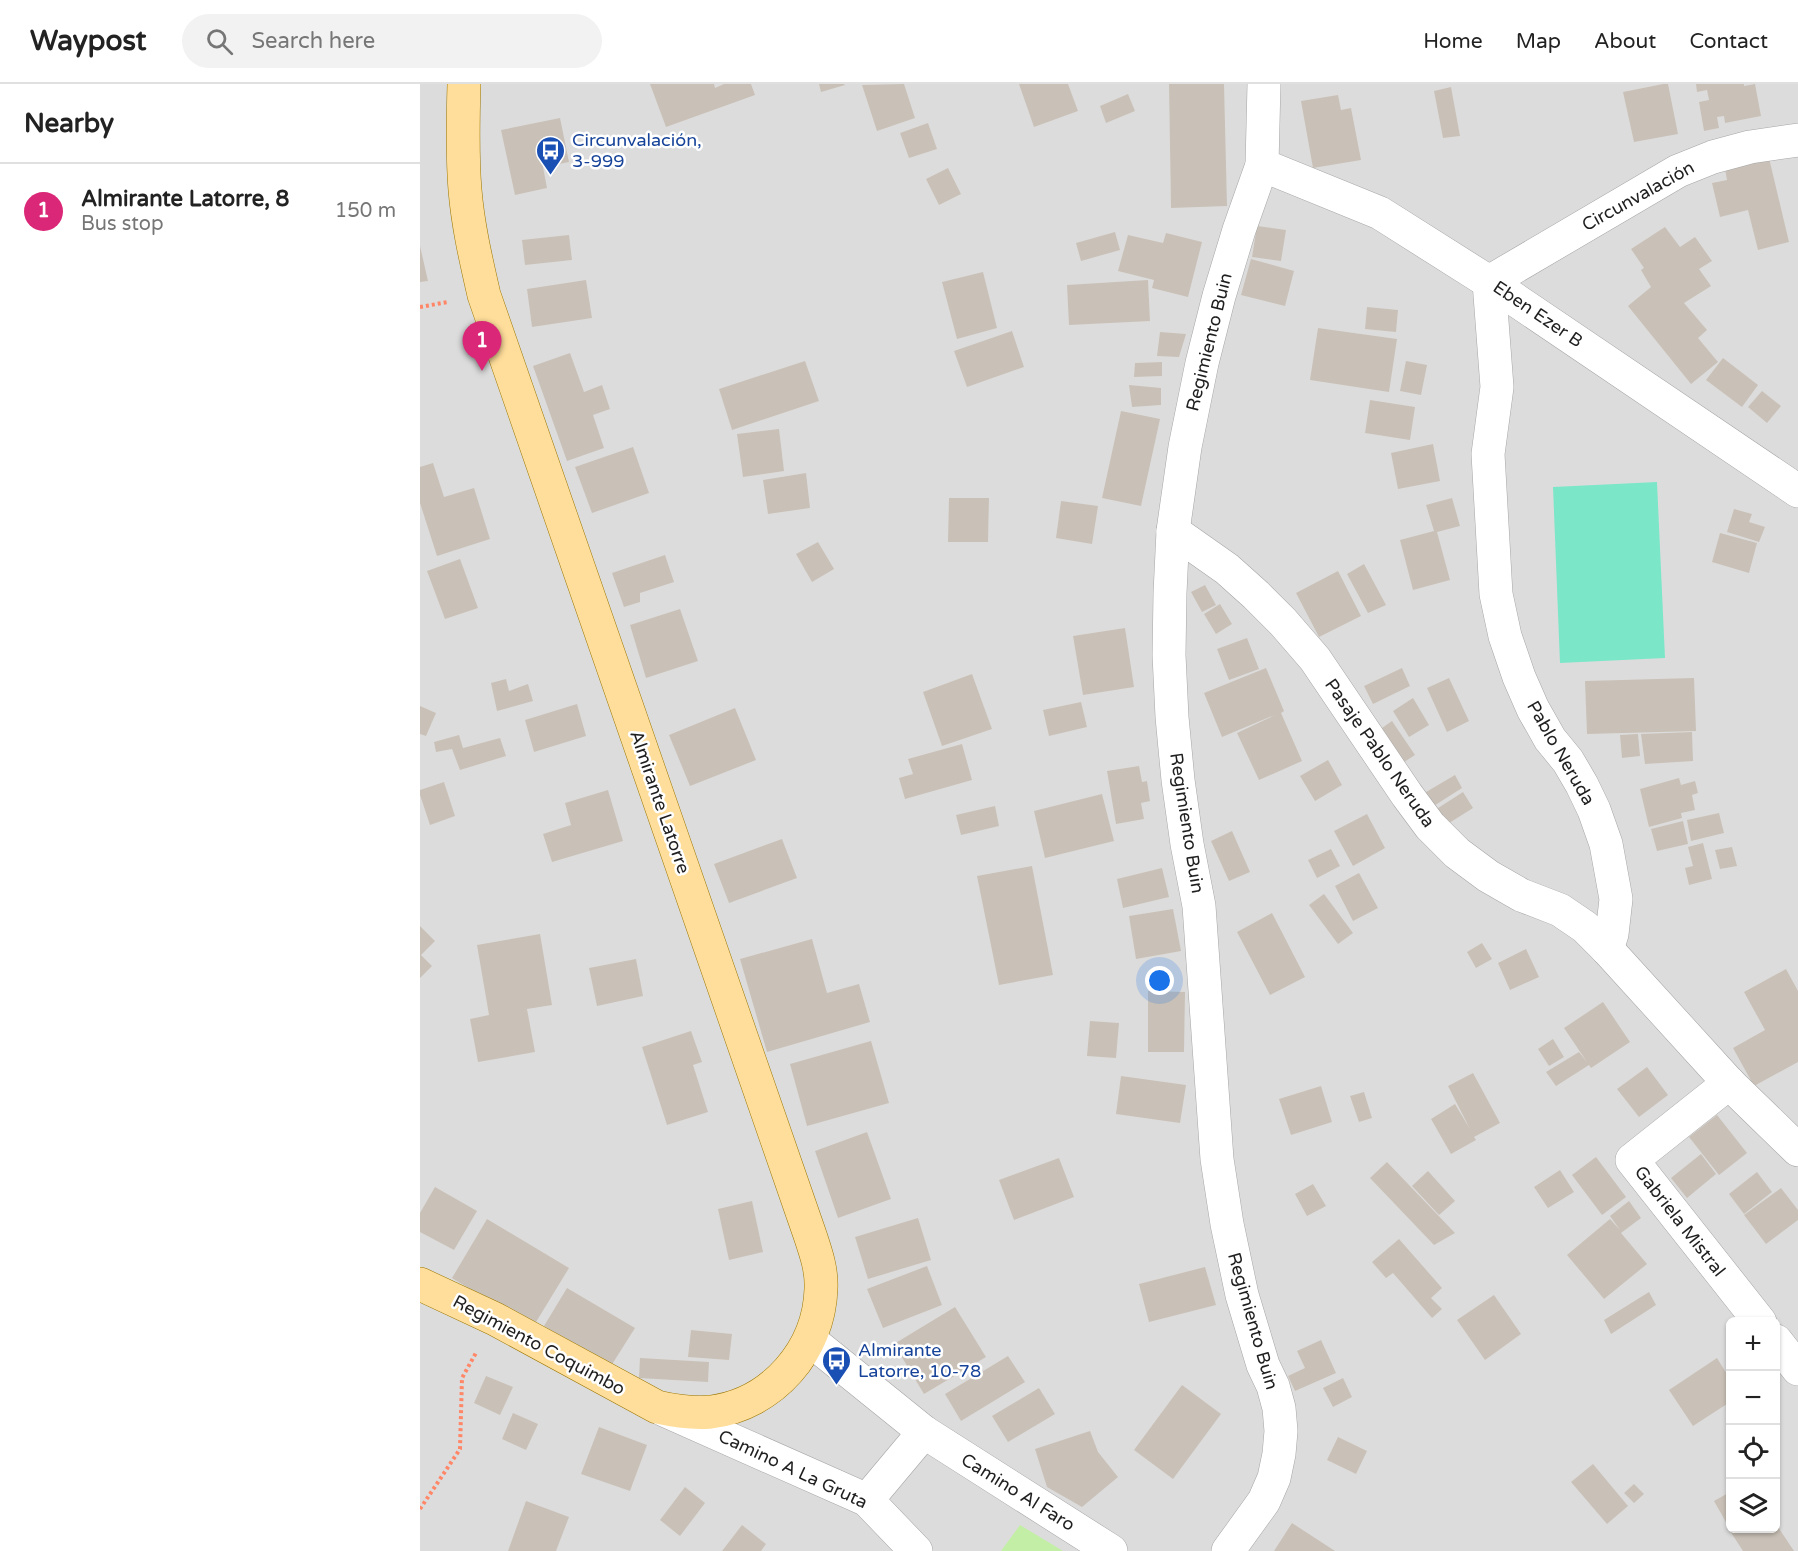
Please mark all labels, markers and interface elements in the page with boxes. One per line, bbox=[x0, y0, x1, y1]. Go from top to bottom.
search box bbox=[182, 14, 602, 68]
text: Waypost bbox=[30, 24, 146, 58]
icon: search bbox=[203, 25, 236, 58]
text: Search here bbox=[251, 28, 375, 54]
text: Home bbox=[1423, 29, 1483, 54]
text: Map bbox=[1516, 29, 1561, 54]
text: About bbox=[1594, 29, 1656, 54]
text: Contact bbox=[1689, 29, 1768, 54]
text: Nearby bbox=[24, 108, 114, 139]
place label: Circunvalación, 3-999 bbox=[572, 129, 702, 172]
bus stop icon: Circunvalación, 3-999 bbox=[535, 134, 567, 176]
street label: Circunvalación bbox=[1578, 156, 1698, 236]
text: Almirante Latorre, 8 bbox=[81, 186, 289, 212]
text: 1 bbox=[37, 199, 50, 223]
text: 150 m bbox=[335, 199, 396, 223]
text: Bus stop bbox=[81, 212, 164, 236]
street label: Regimiento Buin bbox=[1181, 270, 1237, 414]
street label: Eben Ezer B bbox=[1489, 276, 1587, 352]
pin: 1 bbox=[462, 322, 502, 371]
street label: Pasaje Pablo Neruda bbox=[1320, 674, 1440, 832]
street label: Pablo Neruda bbox=[1522, 697, 1600, 809]
street label: Almirante Latorre bbox=[625, 728, 695, 876]
street label: Regimiento Buin bbox=[1165, 751, 1209, 895]
your location bbox=[1145, 966, 1174, 995]
street label: Gabriela Mistral bbox=[1630, 1161, 1730, 1281]
street label: Regimiento Buin bbox=[1223, 1250, 1283, 1392]
street label: Regimiento Coquimbo bbox=[449, 1290, 629, 1400]
map controls bbox=[1726, 1317, 1780, 1533]
button: + bbox=[1726, 1317, 1780, 1371]
place label: Almirante Latorre, 10-78 bbox=[858, 1339, 981, 1382]
bus stop icon: Almirante Latorre, 10-78 bbox=[821, 1344, 853, 1386]
button: − bbox=[1726, 1371, 1780, 1425]
street label: Camino A La Gruta bbox=[715, 1425, 871, 1513]
button: locate bbox=[1726, 1425, 1780, 1479]
street label: Camino Al Faro bbox=[957, 1448, 1079, 1536]
button: layers bbox=[1726, 1479, 1780, 1533]

